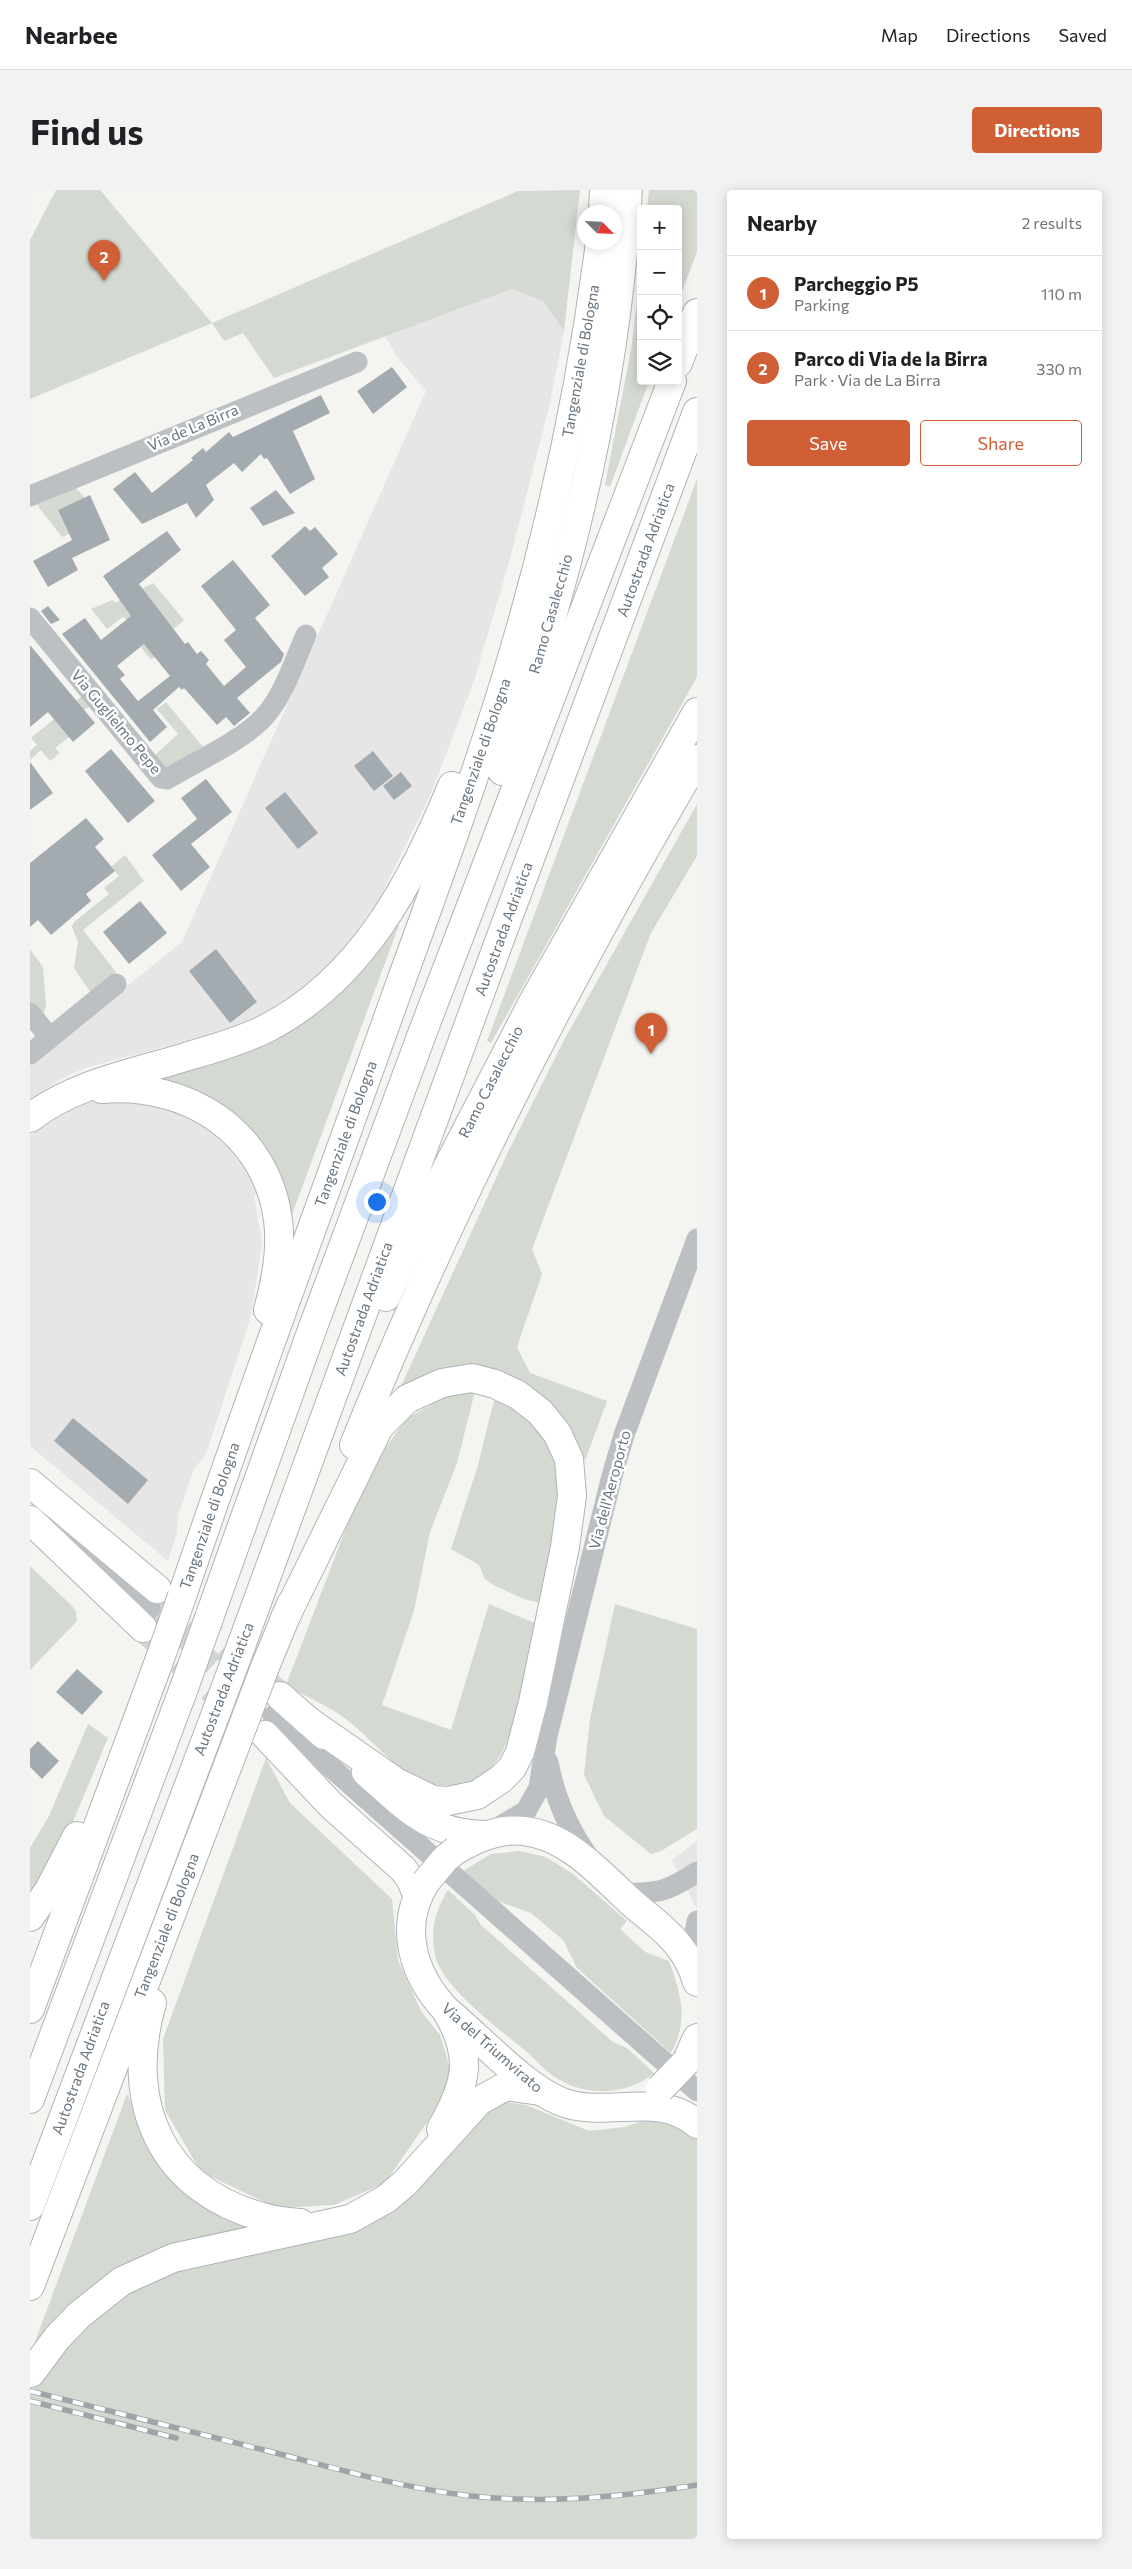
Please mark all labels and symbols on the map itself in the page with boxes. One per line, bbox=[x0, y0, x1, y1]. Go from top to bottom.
north arrow bbox=[577, 205, 622, 250]
pin: 2 bbox=[88, 240, 120, 281]
street label: Tangenziale di Bologna bbox=[558, 283, 602, 438]
street label: Via de La Birra bbox=[145, 400, 241, 454]
street label: Autostrada Adriatica bbox=[612, 480, 678, 619]
street label: Ramo Casalecchio bbox=[524, 552, 576, 676]
street label: Via Guglielmo Pepe bbox=[68, 666, 166, 777]
street label: Tangenziale di Bologna bbox=[446, 676, 514, 828]
street label: Autostrada Adriatica bbox=[470, 859, 536, 998]
pin: 1 bbox=[635, 1013, 667, 1054]
street label: Ramo Casalecchio bbox=[454, 1022, 526, 1141]
street label: Tangenziale di Bologna bbox=[310, 1058, 380, 1209]
your location bbox=[364, 1189, 390, 1215]
street label: Autostrada Adriatica bbox=[330, 1239, 396, 1378]
street label: Via dell'Aeroporto bbox=[584, 1428, 634, 1551]
street label: Tangenziale di Bologna bbox=[175, 1440, 243, 1592]
street label: Autostrada Adriatica bbox=[189, 1620, 257, 1758]
street label: Tangenziale di Bologna bbox=[130, 1850, 202, 2001]
street label: Autostrada Adriatica bbox=[47, 1998, 113, 2137]
street label: Via del Triumvirato bbox=[438, 1999, 547, 2096]

